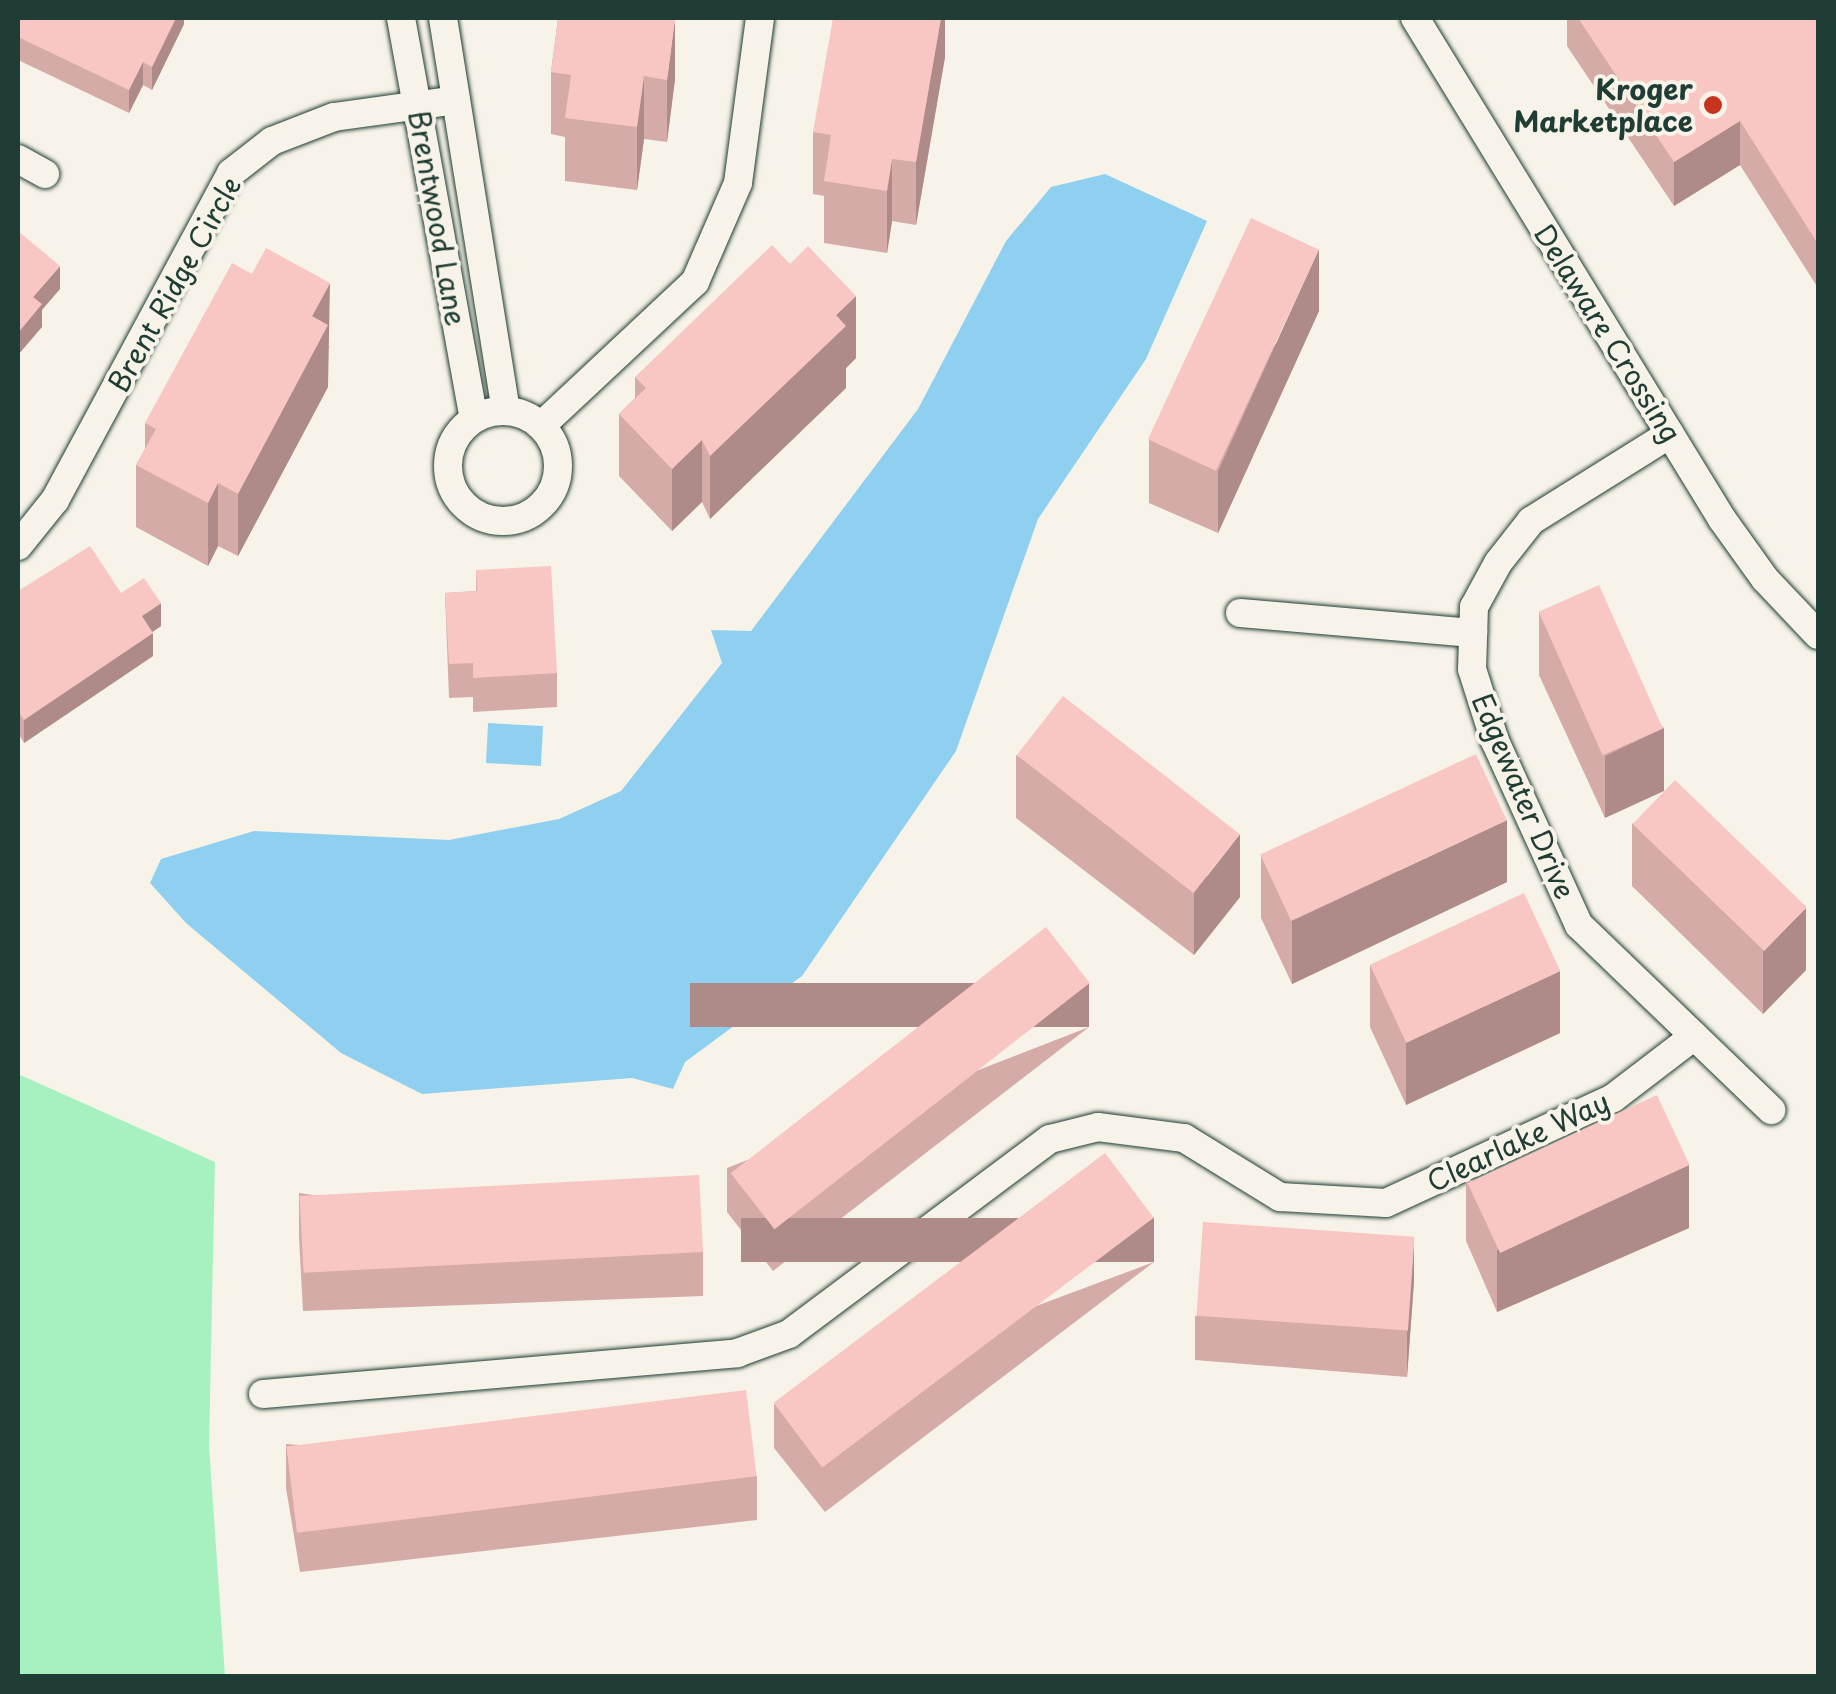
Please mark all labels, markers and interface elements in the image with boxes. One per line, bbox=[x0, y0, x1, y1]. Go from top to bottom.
place label: Kroger Marketplace bbox=[1513, 72, 1693, 138]
marker: Kroger Marketplace bbox=[1702, 94, 1724, 116]
street label: Brentwood Lane bbox=[402, 107, 474, 329]
street label: Brent Ridge Circle bbox=[99, 168, 249, 400]
street label: Delaware Crossing bbox=[1527, 218, 1689, 448]
street label: Edgewater Drive bbox=[1465, 687, 1583, 905]
street label: Clearlake Way bbox=[1421, 1084, 1615, 1198]

